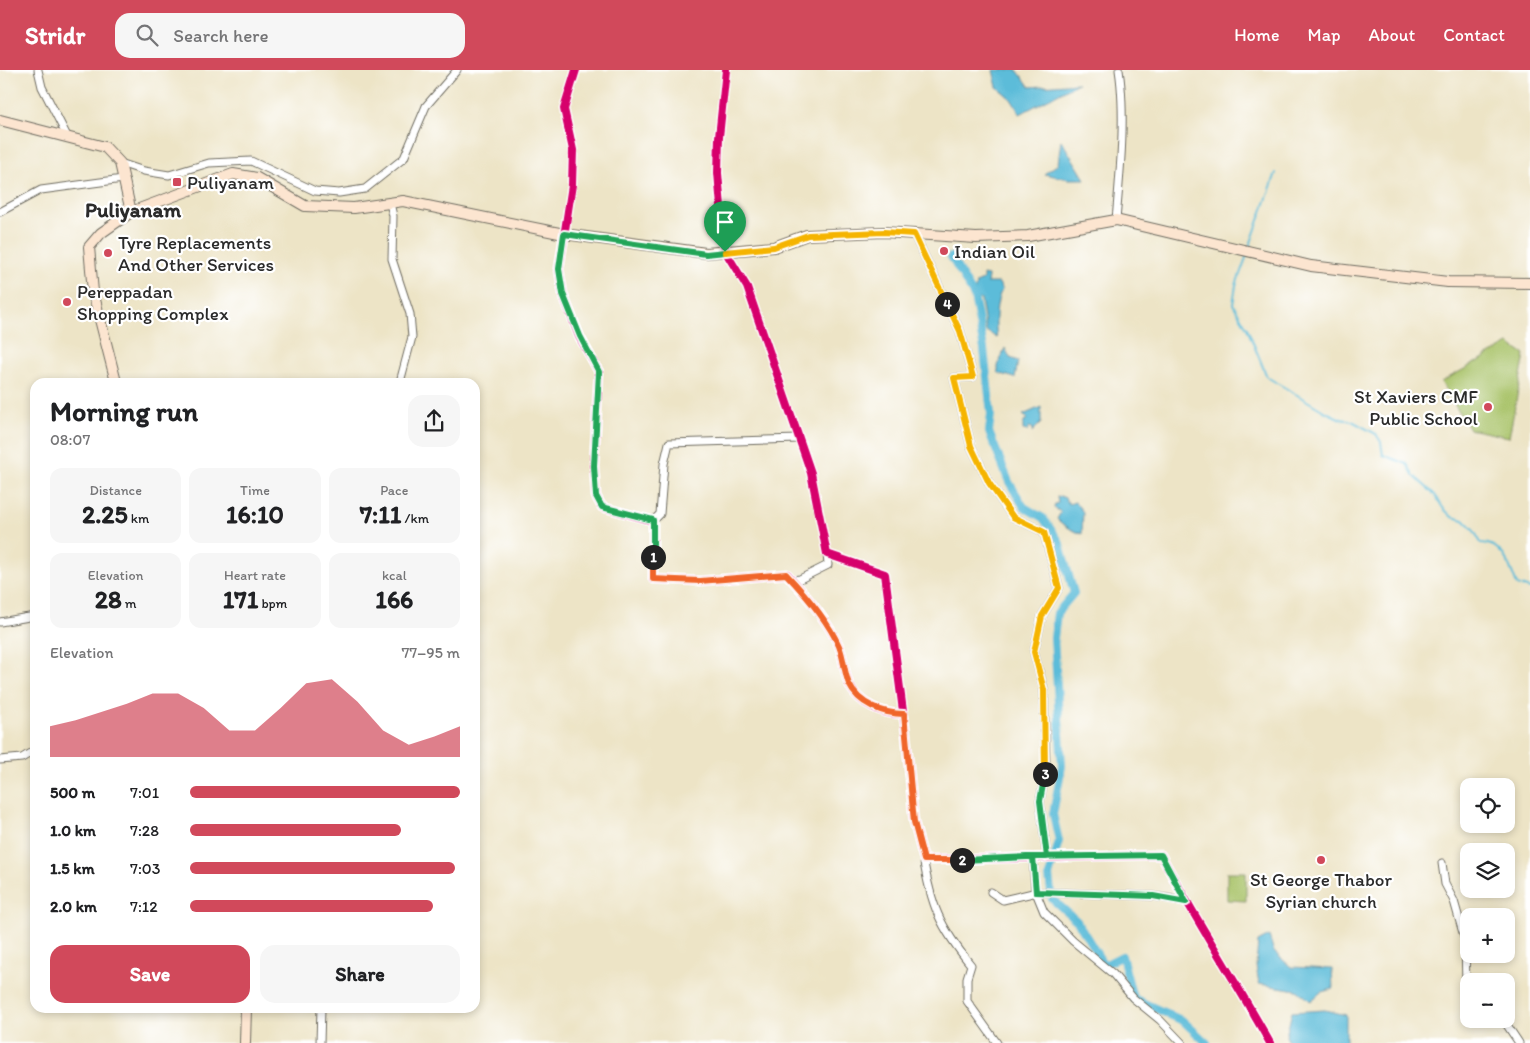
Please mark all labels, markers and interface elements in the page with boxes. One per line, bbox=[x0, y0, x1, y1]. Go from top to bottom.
search box bbox=[115, 13, 465, 58]
text: Stridr bbox=[25, 21, 85, 50]
icon: search bbox=[133, 21, 161, 49]
text: Search here bbox=[173, 24, 269, 47]
text: Home bbox=[1234, 24, 1280, 46]
text: Map bbox=[1308, 24, 1341, 46]
text: About bbox=[1369, 24, 1415, 46]
text: Contact bbox=[1443, 24, 1505, 46]
place label: Puliyanam bbox=[187, 171, 274, 194]
marker: Puliyanam bbox=[171, 176, 183, 188]
district label: Puliyanam bbox=[85, 197, 181, 223]
pin bbox=[704, 201, 746, 252]
icon: arrive bbox=[711, 208, 739, 236]
place label: Tyre Replacements And Other Services bbox=[118, 231, 274, 276]
place label: Indian Oil bbox=[954, 240, 1036, 263]
marker: Indian Oil bbox=[938, 245, 950, 257]
marker: Tyre Replacements And Other Services bbox=[102, 247, 114, 259]
place label: Pereppadan Shopping Complex bbox=[77, 280, 229, 325]
pin: 4 bbox=[934, 292, 960, 316]
marker: Pereppadan Shopping Complex bbox=[61, 296, 73, 308]
text: 4 bbox=[943, 296, 952, 313]
place label: St Xaviers CMF Public School bbox=[1354, 385, 1479, 430]
text: Morning run bbox=[50, 394, 198, 428]
button: share bbox=[408, 395, 460, 447]
marker: St Xaviers CMF Public School bbox=[1482, 401, 1494, 413]
text: 08:07 bbox=[50, 430, 90, 449]
text: Distance bbox=[89, 482, 142, 499]
text: Time bbox=[240, 482, 270, 499]
text: Pace bbox=[380, 482, 408, 499]
text: 2.25 bbox=[82, 499, 128, 529]
text: 16:10 bbox=[226, 499, 284, 529]
text: 7:11 bbox=[360, 499, 401, 529]
text: km bbox=[128, 510, 149, 527]
text: /km bbox=[401, 510, 429, 527]
pin: 1 bbox=[640, 544, 666, 570]
text: 1 bbox=[650, 549, 657, 566]
text: Elevation bbox=[88, 567, 143, 584]
text: Heart rate bbox=[224, 567, 286, 584]
text: kcal bbox=[382, 567, 407, 584]
text: 28 bbox=[95, 584, 122, 614]
text: 171 bbox=[223, 584, 258, 614]
text: 166 bbox=[375, 584, 413, 614]
text: m bbox=[122, 595, 137, 612]
text: bpm bbox=[258, 595, 287, 612]
text: Elevation bbox=[50, 643, 114, 662]
text: 77–95 m bbox=[401, 643, 460, 662]
pin: 3 bbox=[1032, 762, 1058, 786]
text: 3 bbox=[1042, 766, 1049, 783]
map controls bbox=[1460, 778, 1515, 1028]
button: locate bbox=[1460, 778, 1515, 833]
text: 500 m bbox=[50, 783, 95, 802]
text: 7:01 bbox=[130, 783, 159, 802]
text: 1.0 km bbox=[50, 821, 96, 840]
text: 7:28 bbox=[130, 821, 159, 840]
button: layers bbox=[1460, 843, 1515, 898]
pin: 2 bbox=[950, 848, 974, 872]
text: 2 bbox=[959, 852, 966, 869]
marker: St George Thabor Syrian church bbox=[1315, 854, 1327, 866]
text: 1.5 km bbox=[50, 859, 95, 878]
text: 7:03 bbox=[130, 859, 160, 878]
place label: St George Thabor Syrian church bbox=[1250, 868, 1393, 913]
text: 2.0 km bbox=[50, 897, 97, 916]
text: 7:12 bbox=[130, 897, 158, 916]
button: + bbox=[1460, 908, 1515, 963]
button: Save bbox=[50, 945, 250, 1003]
button: Share bbox=[260, 945, 460, 1003]
button: − bbox=[1460, 973, 1515, 1028]

